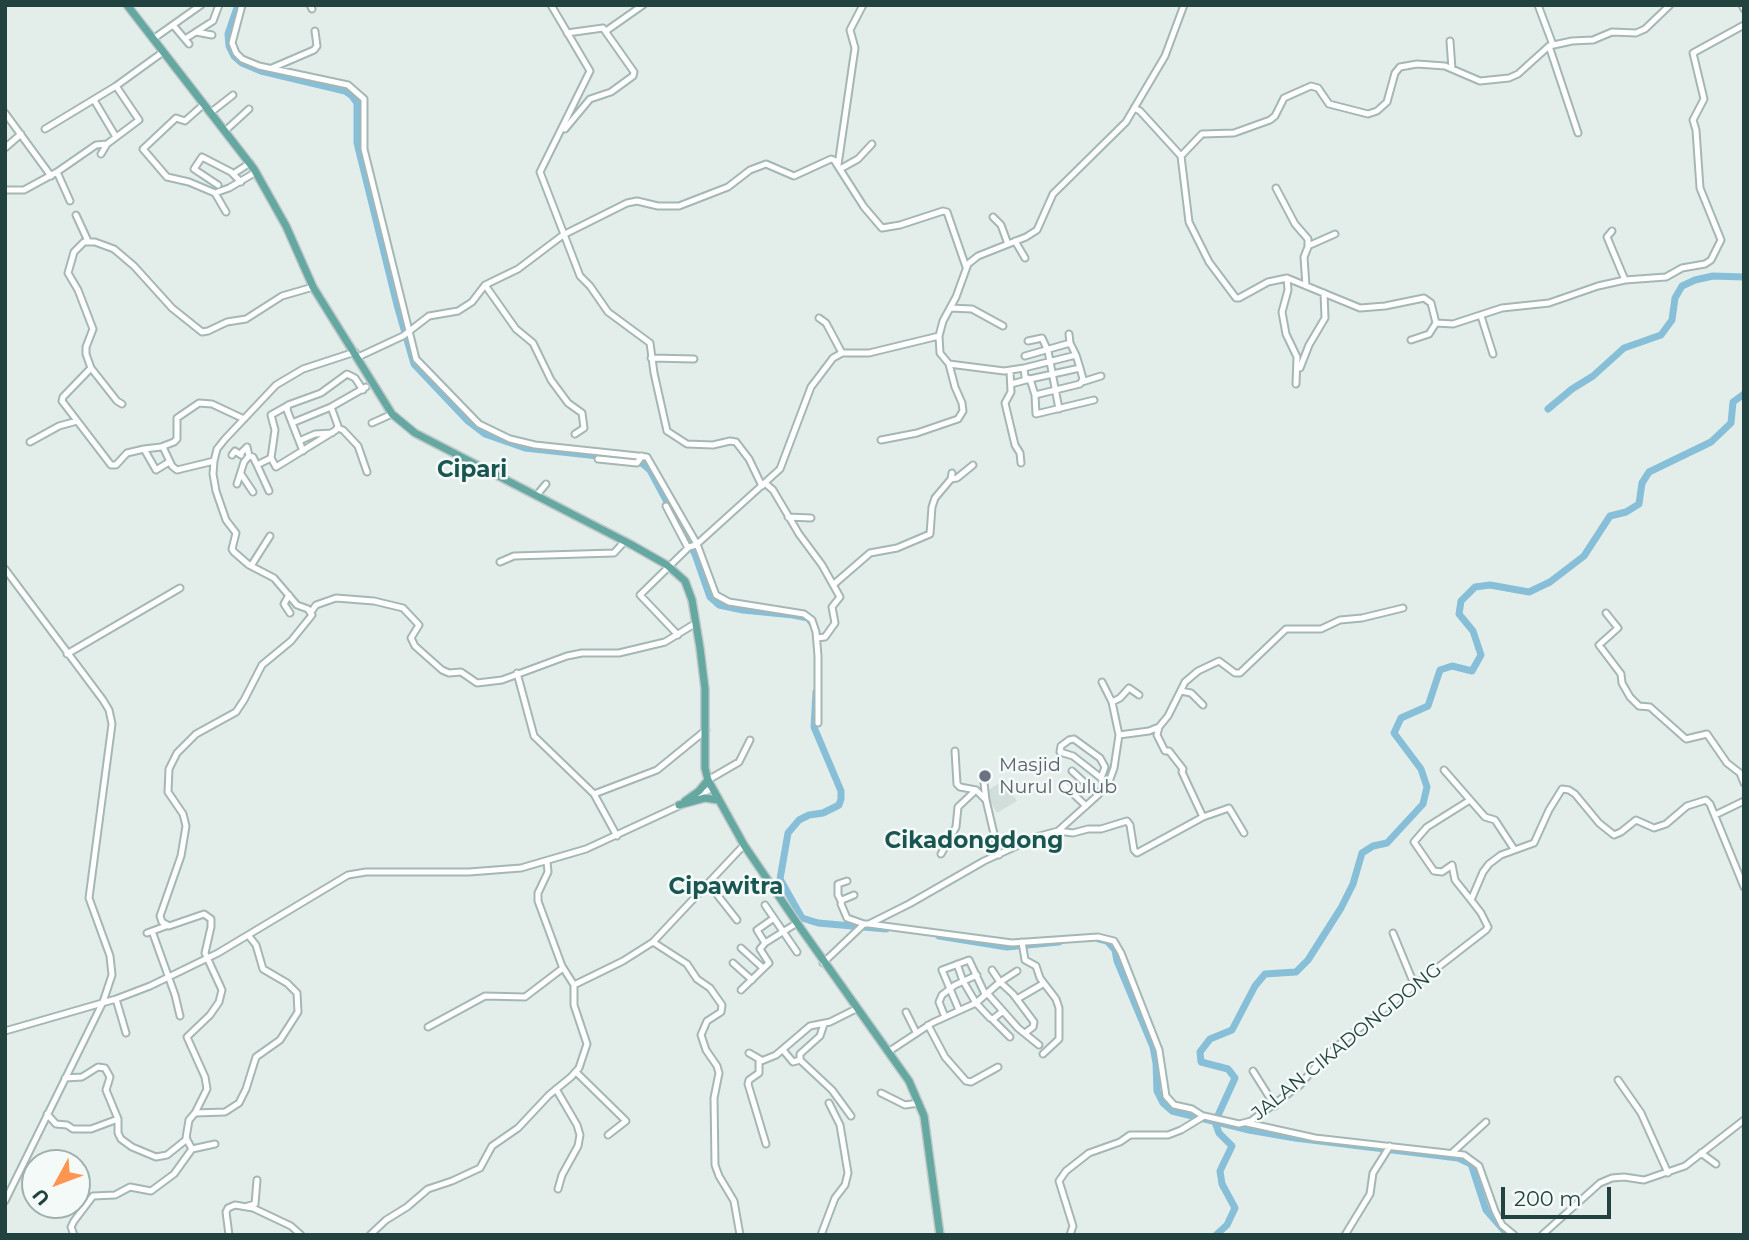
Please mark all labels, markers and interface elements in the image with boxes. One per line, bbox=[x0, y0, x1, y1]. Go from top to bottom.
district label: Cipari bbox=[437, 456, 507, 484]
place label: Masjid Nurul Qulub bbox=[999, 754, 1117, 798]
marker: Masjid Nurul Qulub bbox=[977, 768, 993, 784]
district label: Cikadongdong bbox=[885, 827, 1063, 855]
district label: Cipawitra bbox=[669, 873, 783, 901]
street label: JALAN CIKADONGDONG bbox=[1248, 958, 1446, 1126]
north arrow bbox=[21, 1149, 91, 1219]
scale bar bbox=[1504, 1174, 1614, 1218]
text: U bbox=[28, 1184, 55, 1210]
text: 200 m bbox=[1514, 1186, 1581, 1211]

